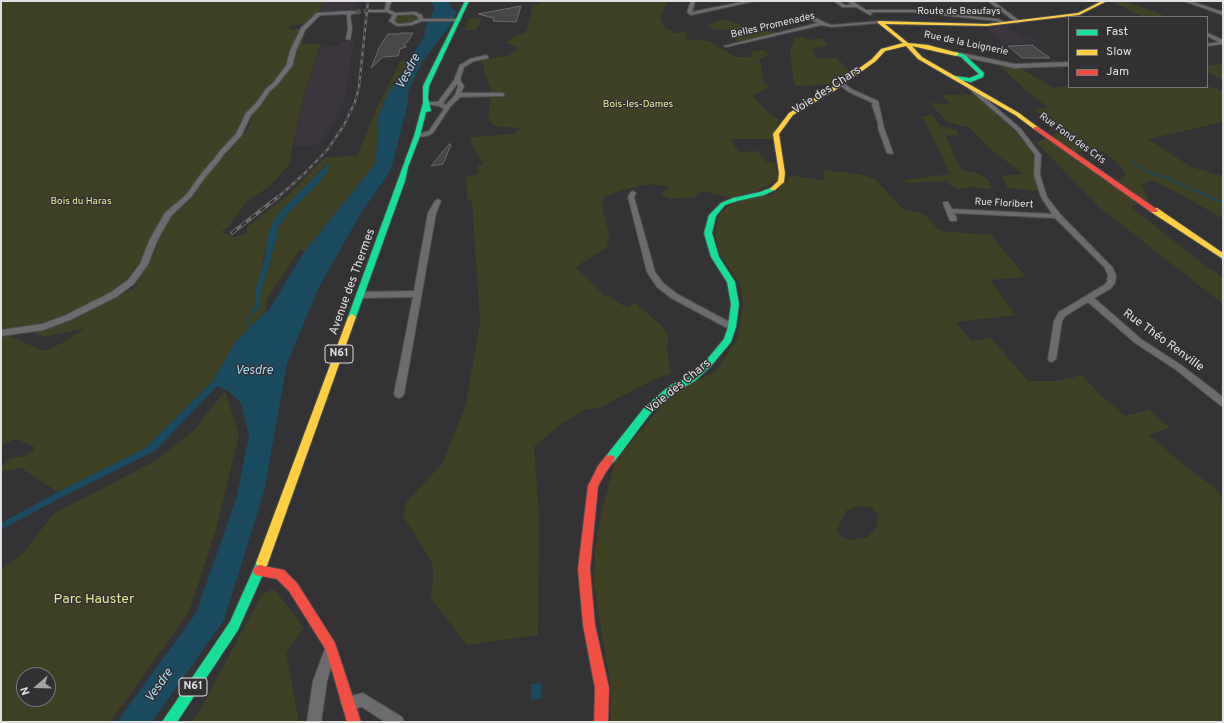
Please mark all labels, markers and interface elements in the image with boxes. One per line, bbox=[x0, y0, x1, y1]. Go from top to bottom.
street label: Route de Beaufays bbox=[917, 6, 1001, 18]
street label: Belles Promenades bbox=[730, 10, 816, 42]
legend bbox=[1068, 16, 1208, 88]
text: Fast bbox=[1106, 24, 1128, 40]
street label: Rue de la Loignerie bbox=[923, 29, 1009, 59]
text: Slow bbox=[1106, 44, 1132, 60]
water label: Vesdre bbox=[393, 52, 425, 92]
street label: Voie des Chars bbox=[790, 64, 864, 118]
text: Jam bbox=[1106, 64, 1129, 80]
park label: Bois-les-Dames bbox=[603, 99, 673, 111]
street label: Rue Fond des Cris bbox=[1036, 111, 1108, 167]
park label: Bois du Haras bbox=[50, 196, 112, 208]
street label: Rue Floribert bbox=[974, 196, 1034, 212]
street label: Avenue des Thermes bbox=[327, 227, 379, 337]
street label: Rue Théo Renville bbox=[1120, 307, 1206, 375]
road number: N61 bbox=[325, 345, 353, 363]
street label: Voie des Chars bbox=[644, 357, 714, 417]
water label: Vesdre bbox=[235, 363, 273, 379]
park label: Parc Hauster bbox=[54, 592, 134, 608]
water label: Vesdre bbox=[143, 666, 177, 706]
north arrow bbox=[16, 667, 56, 707]
road number: N61 bbox=[179, 678, 207, 696]
text: N bbox=[18, 685, 34, 697]

